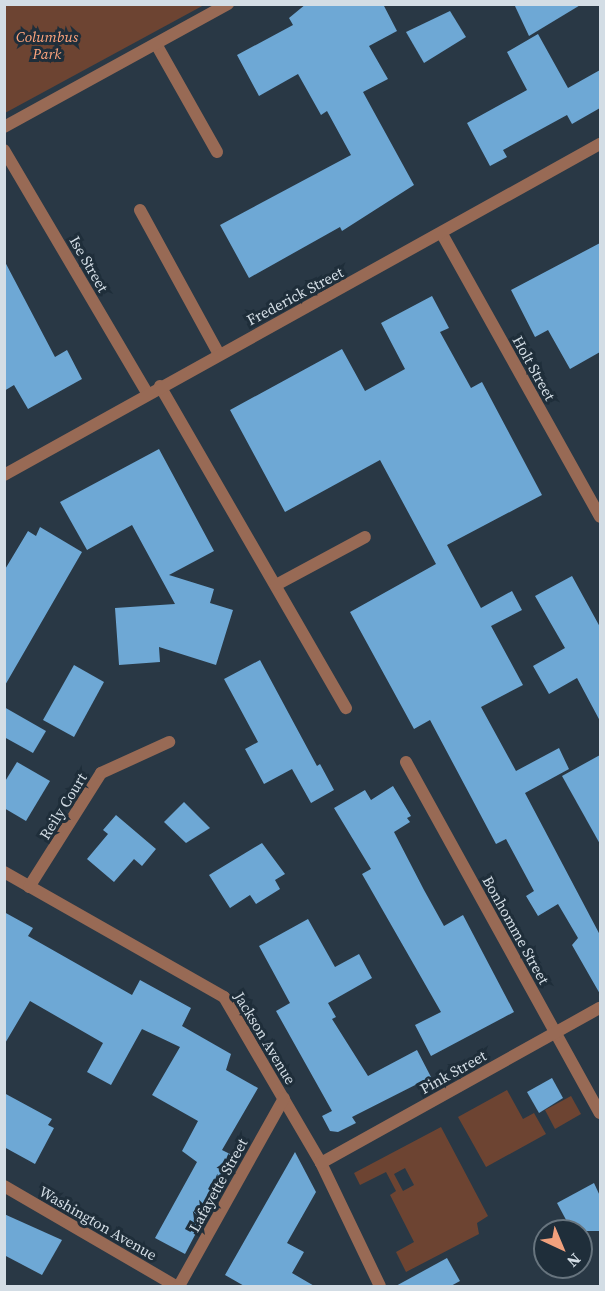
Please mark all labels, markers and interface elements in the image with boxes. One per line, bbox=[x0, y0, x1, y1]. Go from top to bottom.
park label: Columbus Park bbox=[16, 27, 78, 62]
street label: Ise Street bbox=[66, 233, 112, 295]
street label: Frederick Street bbox=[244, 263, 346, 329]
street label: Holt Street bbox=[509, 332, 559, 404]
street label: Reily Court bbox=[35, 769, 91, 843]
street label: Bonhomme Street bbox=[479, 873, 553, 987]
street label: Jackson Avenue bbox=[230, 989, 300, 1087]
street label: Pink Street bbox=[417, 1046, 489, 1098]
street label: Lafayette Street bbox=[185, 1135, 251, 1235]
street label: Washington Avenue bbox=[36, 1182, 160, 1264]
north arrow bbox=[533, 1219, 593, 1279]
text: N bbox=[562, 1249, 586, 1272]

